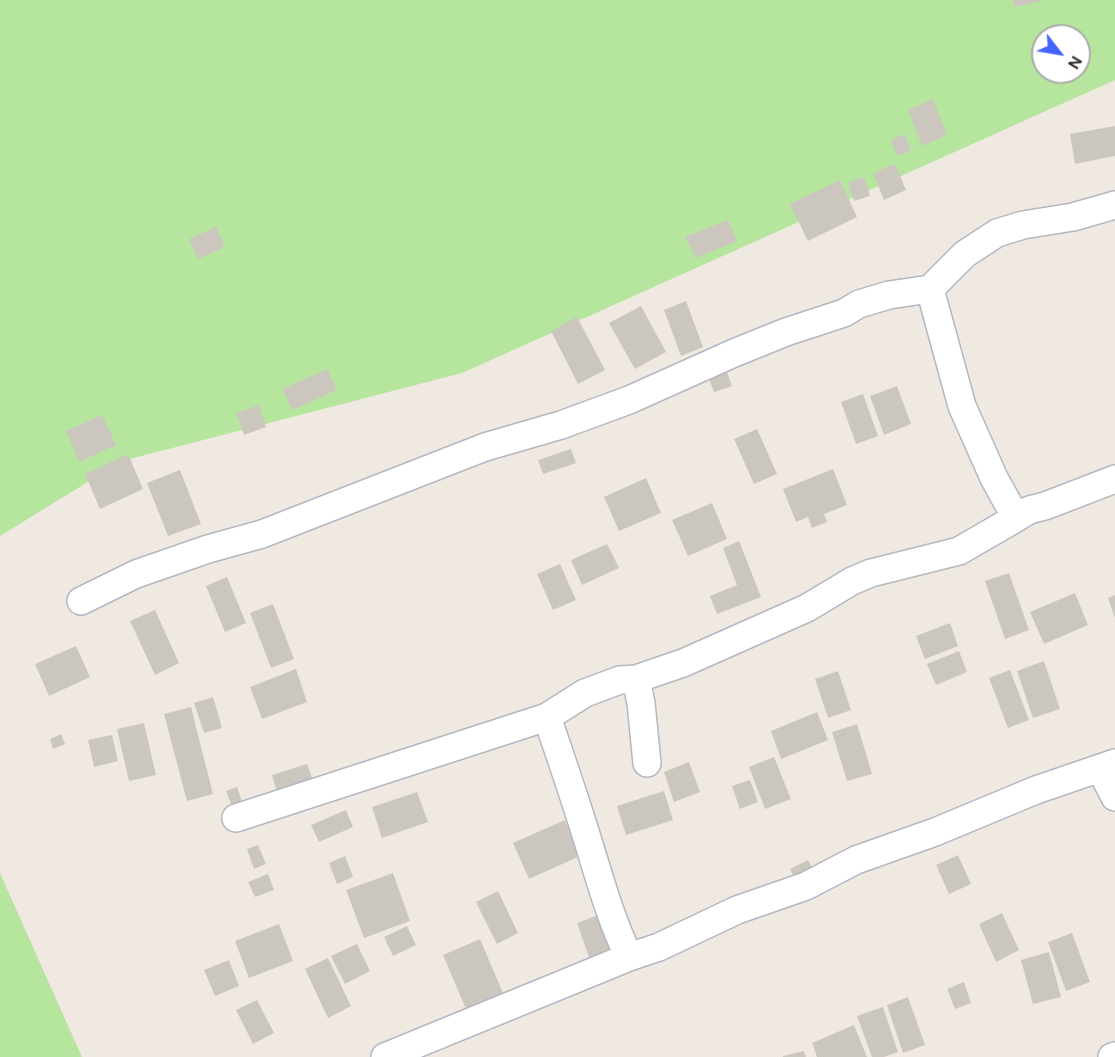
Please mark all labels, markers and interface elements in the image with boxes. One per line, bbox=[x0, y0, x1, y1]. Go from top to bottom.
north arrow bbox=[1031, 24, 1091, 84]
text: N bbox=[1063, 52, 1087, 73]

